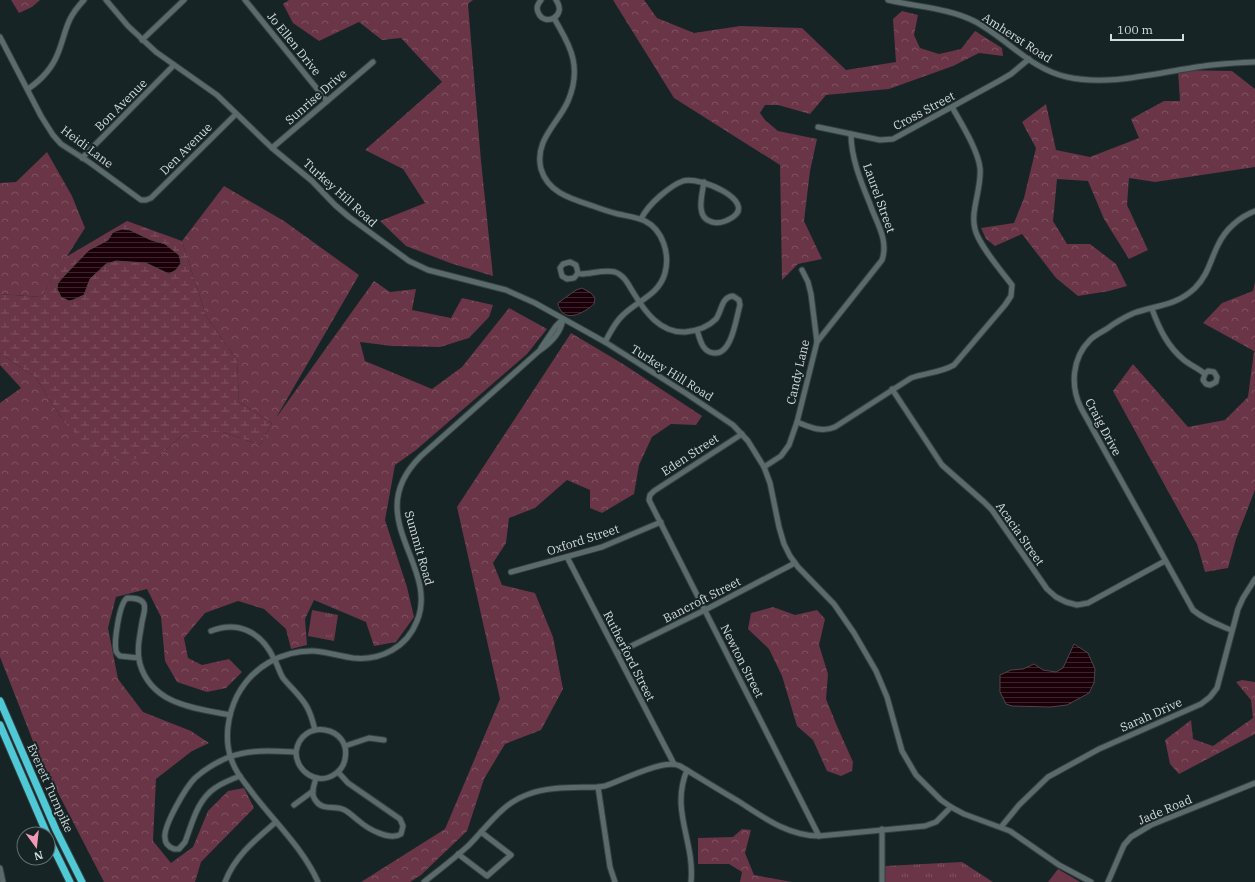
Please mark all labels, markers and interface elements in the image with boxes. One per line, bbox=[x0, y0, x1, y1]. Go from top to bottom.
street label: Jo Ellen Drive bbox=[264, 9, 324, 78]
street label: Amherst Road bbox=[980, 9, 1055, 66]
scale bar bbox=[1111, 16, 1183, 42]
text: 100 m bbox=[1117, 22, 1153, 37]
street label: Sunrise Drive bbox=[282, 66, 350, 127]
street label: Bon Avenue bbox=[91, 75, 150, 134]
street label: Cross Street bbox=[890, 88, 957, 133]
street label: Den Avenue bbox=[156, 119, 215, 178]
street label: Heidi Lane bbox=[58, 122, 116, 171]
street label: Turkey Hill Road bbox=[300, 155, 380, 230]
street label: Laurel Street bbox=[860, 161, 899, 235]
street label: Candy Lane bbox=[783, 338, 812, 406]
street label: Turkey Hill Road bbox=[628, 341, 716, 404]
street label: Craig Drive bbox=[1082, 395, 1125, 458]
street label: Eden Street bbox=[658, 430, 721, 479]
street label: Acacia Street bbox=[993, 499, 1048, 568]
street label: Summit Road bbox=[402, 509, 437, 587]
street label: Oxford Street bbox=[545, 521, 621, 558]
street label: Bancroft Street bbox=[660, 574, 743, 626]
street label: Rutherford Street bbox=[600, 608, 659, 703]
street label: Newton Street bbox=[718, 622, 767, 700]
street label: Sarah Drive bbox=[1118, 694, 1184, 735]
street label: Everett Turnpike bbox=[24, 741, 77, 835]
street label: Jade Road bbox=[1136, 791, 1194, 828]
north arrow bbox=[16, 826, 56, 866]
text: N bbox=[32, 848, 45, 864]

